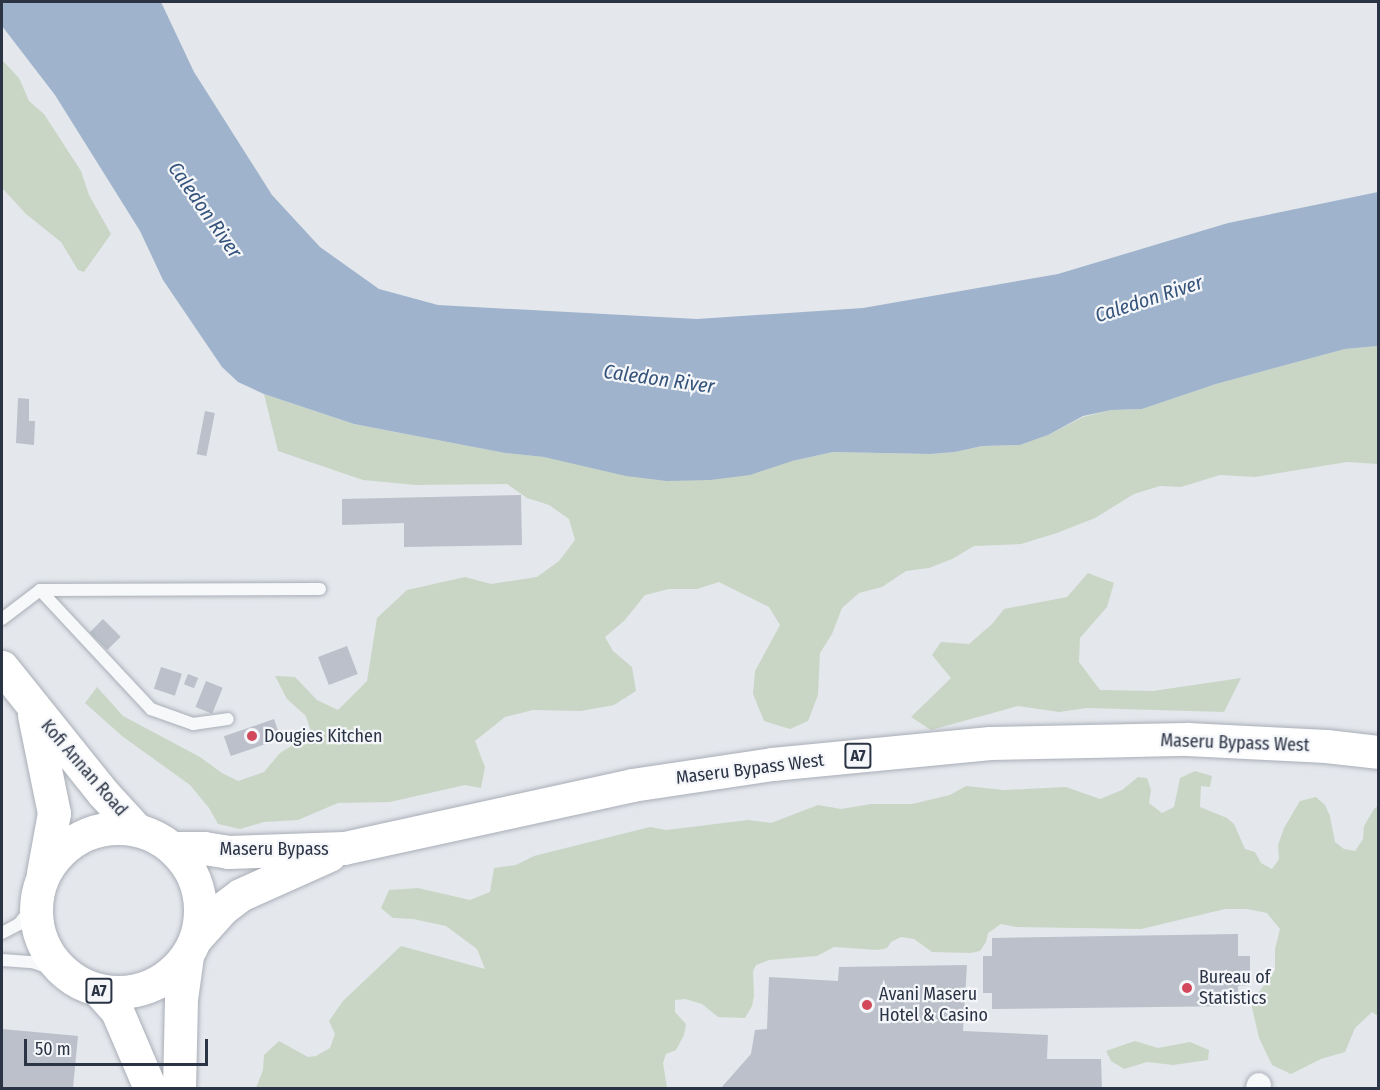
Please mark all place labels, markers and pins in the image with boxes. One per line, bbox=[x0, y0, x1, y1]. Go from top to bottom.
place label: Dougies Kitchen bbox=[264, 725, 382, 747]
marker: Dougies Kitchen bbox=[245, 729, 259, 743]
place label: Bureau of Statistics bbox=[1199, 967, 1270, 1010]
marker: Bureau of Statistics bbox=[1180, 981, 1194, 995]
place label: Avani Maseru Hotel & Casino bbox=[879, 984, 988, 1026]
marker: Avani Maseru Hotel & Casino bbox=[860, 998, 874, 1012]

